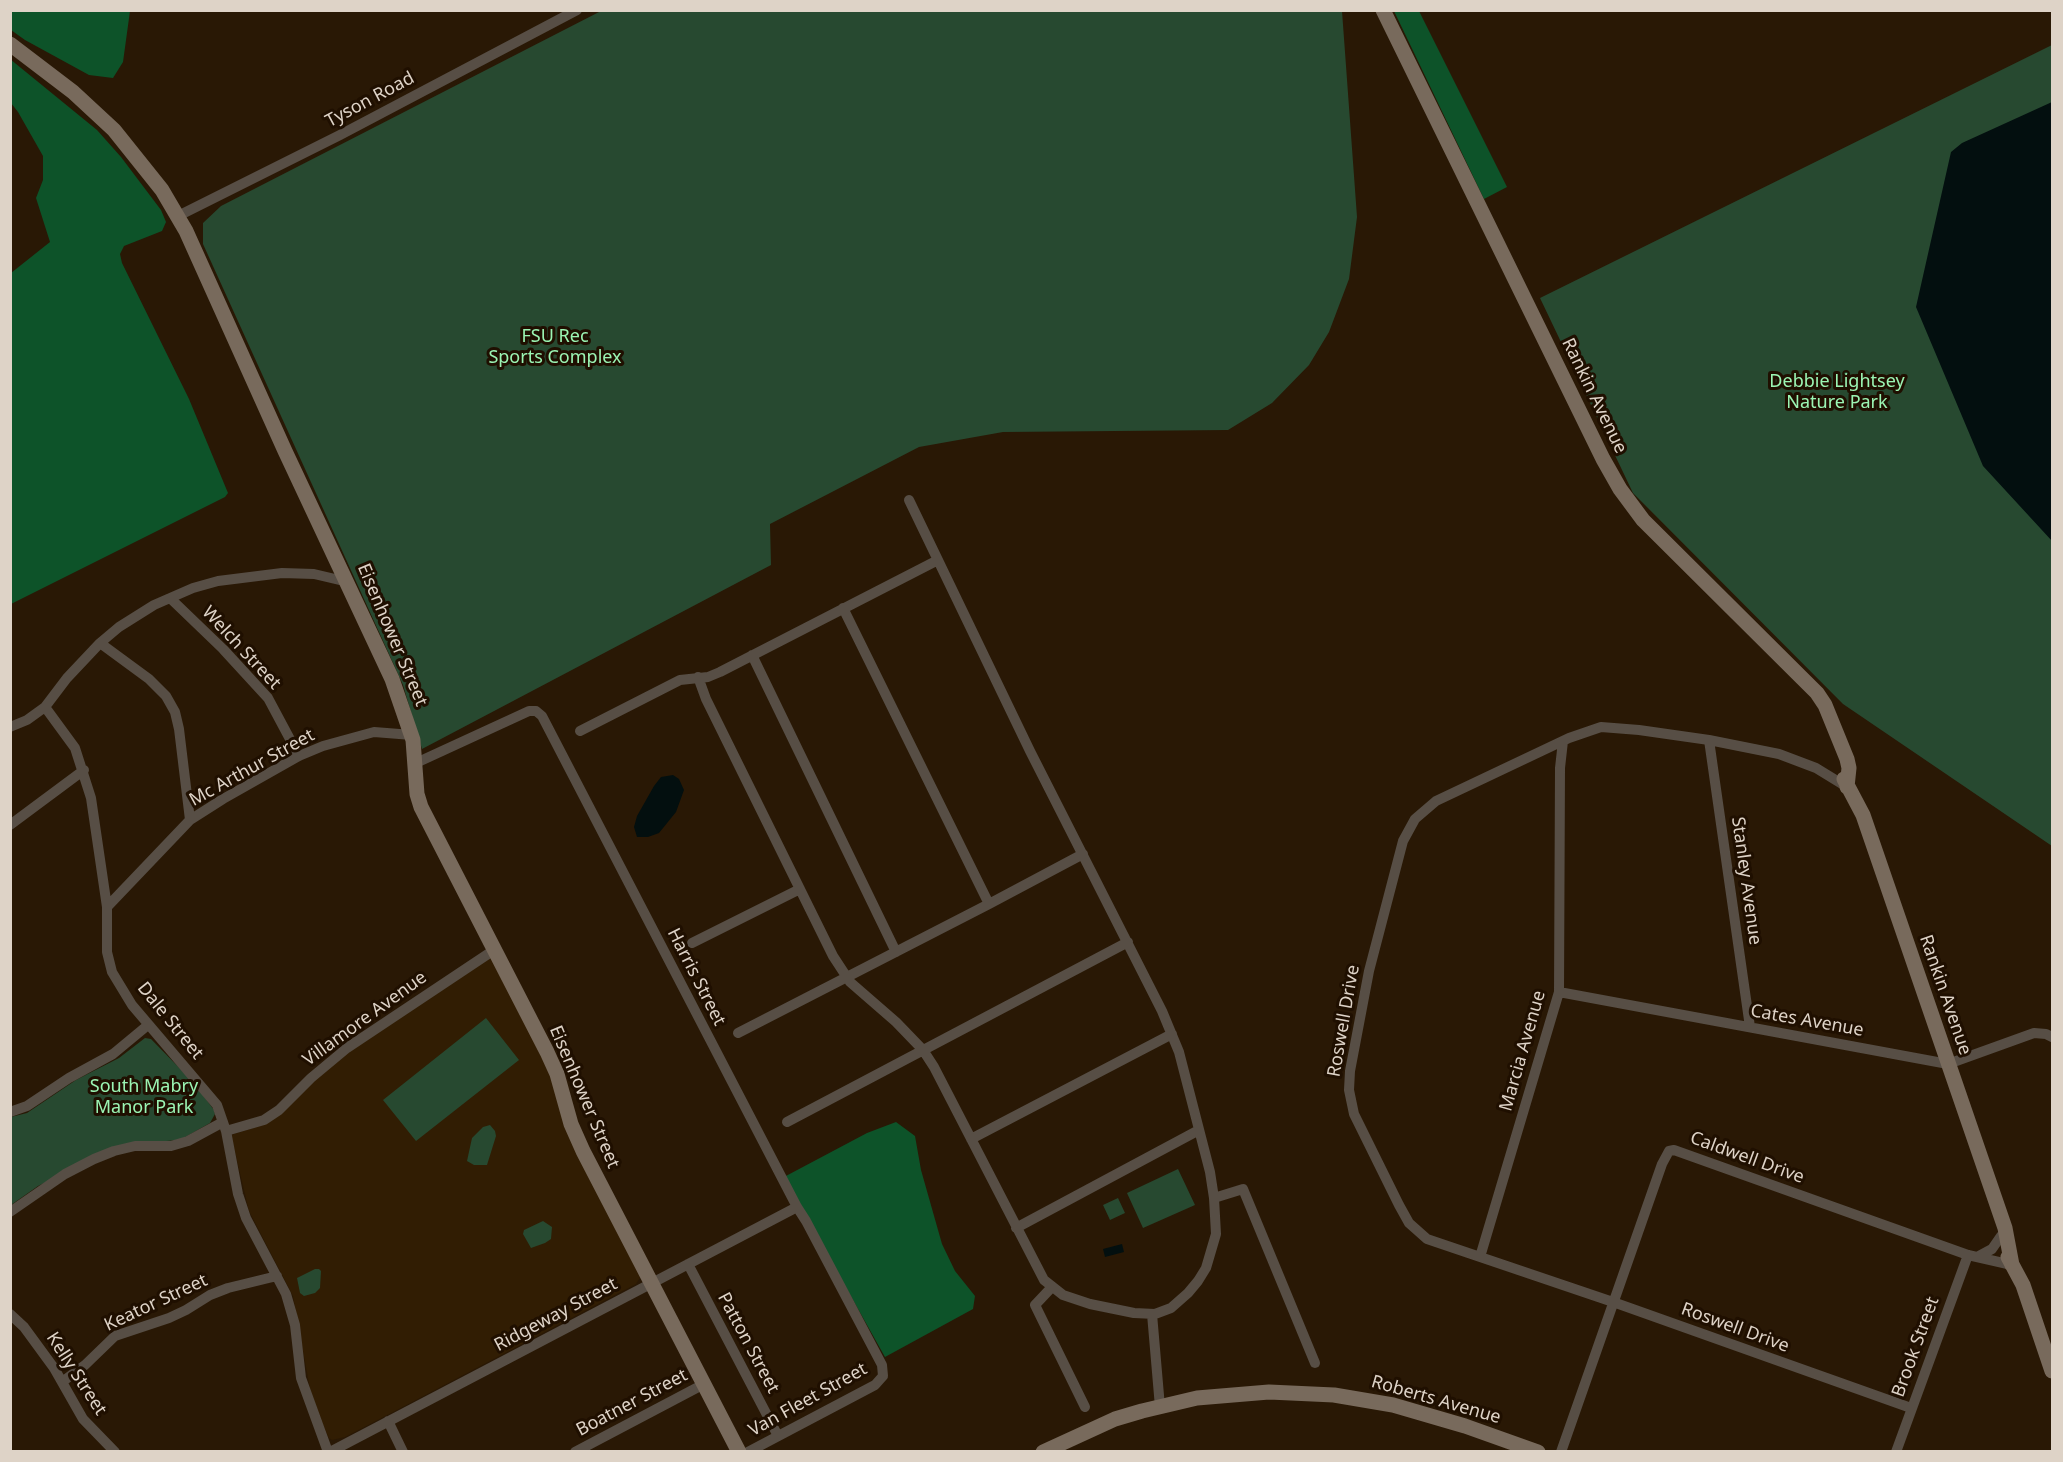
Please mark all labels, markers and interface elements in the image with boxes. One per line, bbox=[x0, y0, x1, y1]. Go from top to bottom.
street label: Tyson Road bbox=[322, 68, 418, 132]
park label: FSU Rec Sports Complex bbox=[488, 326, 622, 368]
street label: Rankin Avenue bbox=[1557, 335, 1631, 457]
park label: Debbie Lightsey Nature Park bbox=[1769, 371, 1905, 413]
street label: Eisenhower Street bbox=[352, 560, 432, 710]
street label: Welch Street bbox=[197, 602, 285, 694]
street label: Mc Arthur Street bbox=[186, 725, 318, 811]
street label: Stanley Avenue bbox=[1726, 816, 1766, 946]
street label: Harris Street bbox=[662, 925, 730, 1029]
street label: Rankin Avenue bbox=[1914, 932, 1976, 1058]
street label: Roswell Drive bbox=[1324, 963, 1364, 1079]
street label: Villamore Avenue bbox=[299, 967, 431, 1071]
street label: Dale Street bbox=[132, 978, 208, 1064]
street label: Marcia Avenue bbox=[1495, 988, 1551, 1114]
street label: Cates Avenue bbox=[1749, 1000, 1865, 1042]
street label: Eisenhower Street bbox=[544, 1022, 624, 1172]
park label: South Mabry Manor Park bbox=[90, 1076, 198, 1118]
street label: Caldwell Drive bbox=[1687, 1127, 1807, 1189]
street label: Keator Street bbox=[101, 1270, 211, 1336]
street label: Ridgeway Street bbox=[491, 1274, 621, 1356]
street label: Patton Street bbox=[712, 1289, 784, 1397]
street label: Brook Street bbox=[1888, 1294, 1944, 1400]
street label: Roswell Drive bbox=[1678, 1298, 1792, 1358]
street label: Kelly Street bbox=[41, 1328, 111, 1420]
street label: Van Fleet Street bbox=[745, 1359, 871, 1441]
street label: Boatner Street bbox=[573, 1365, 691, 1441]
street label: Roberts Avenue bbox=[1369, 1371, 1503, 1429]

